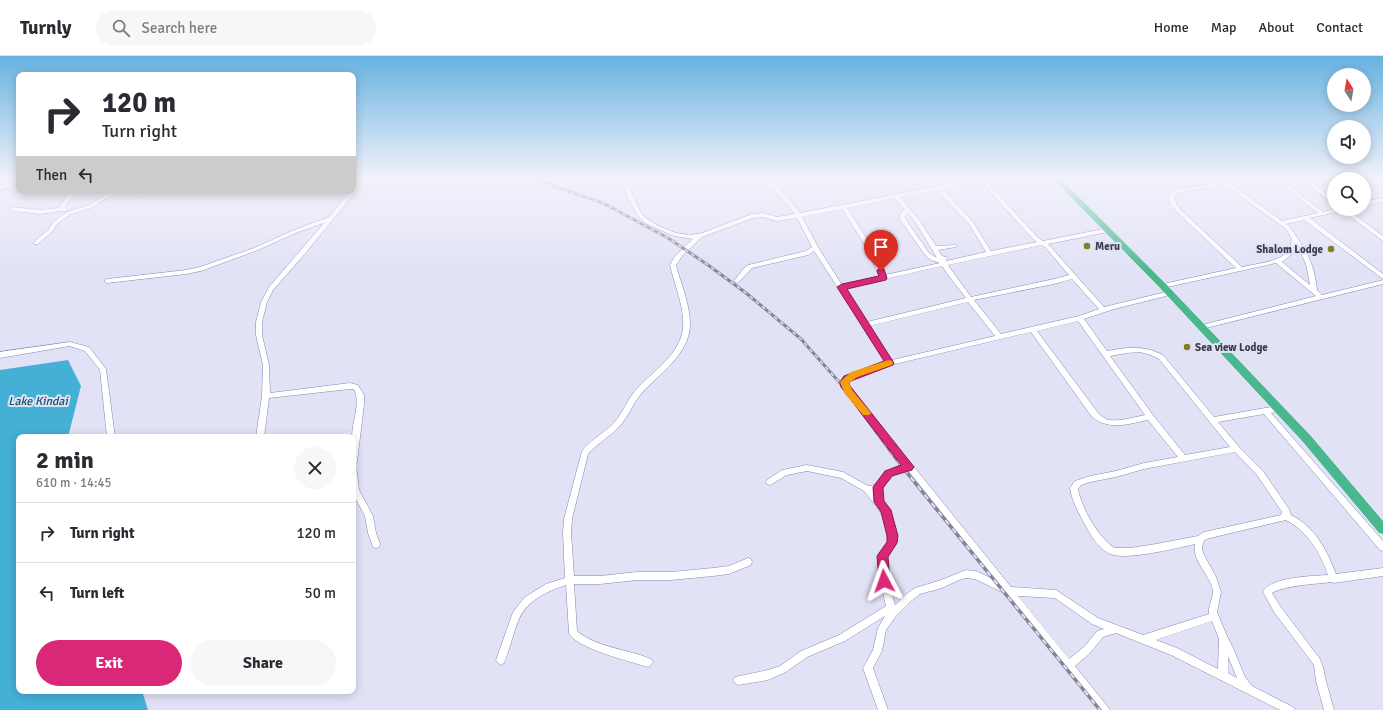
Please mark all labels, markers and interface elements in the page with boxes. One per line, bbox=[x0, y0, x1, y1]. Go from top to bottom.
search box bbox=[96, 10, 376, 46]
text: Turnly bbox=[20, 16, 72, 40]
icon: search bbox=[110, 17, 132, 39]
text: Search here bbox=[142, 19, 217, 37]
text: Home bbox=[1154, 19, 1189, 36]
text: Map bbox=[1211, 19, 1236, 36]
text: About bbox=[1258, 19, 1294, 36]
text: Contact bbox=[1316, 19, 1363, 36]
north arrow bbox=[1327, 68, 1371, 112]
map controls bbox=[1327, 68, 1371, 216]
text: 120 m bbox=[102, 86, 176, 120]
icon: right bbox=[36, 88, 88, 140]
text: Turn right bbox=[102, 120, 177, 142]
button: sound bbox=[1327, 120, 1371, 164]
icon: left bbox=[75, 164, 97, 186]
text: Then bbox=[36, 166, 67, 184]
button: search bbox=[1327, 172, 1371, 216]
pin bbox=[864, 230, 898, 271]
icon: arrive bbox=[870, 236, 892, 258]
place label: Meru bbox=[1095, 240, 1120, 253]
marker: Meru bbox=[1082, 241, 1092, 251]
place label: Shalom Lodge bbox=[1256, 243, 1324, 256]
marker: Shalom Lodge bbox=[1326, 244, 1336, 254]
place label: Sea view Lodge bbox=[1195, 341, 1268, 354]
marker: Sea view Lodge bbox=[1182, 342, 1192, 352]
water label: Lake Kindai bbox=[8, 394, 69, 409]
text: 2 min bbox=[36, 445, 94, 475]
button: close bbox=[294, 447, 336, 489]
text: 610 m · 14:45 bbox=[36, 475, 112, 491]
icon: right bbox=[36, 522, 58, 544]
text: Turn right bbox=[70, 524, 135, 542]
text: 120 m bbox=[296, 524, 336, 542]
position arrow bbox=[863, 560, 905, 602]
icon: left bbox=[36, 582, 58, 604]
text: Turn left bbox=[70, 584, 124, 602]
text: 50 m bbox=[305, 584, 336, 602]
button: Exit bbox=[36, 640, 182, 686]
button: Share bbox=[190, 640, 336, 686]

